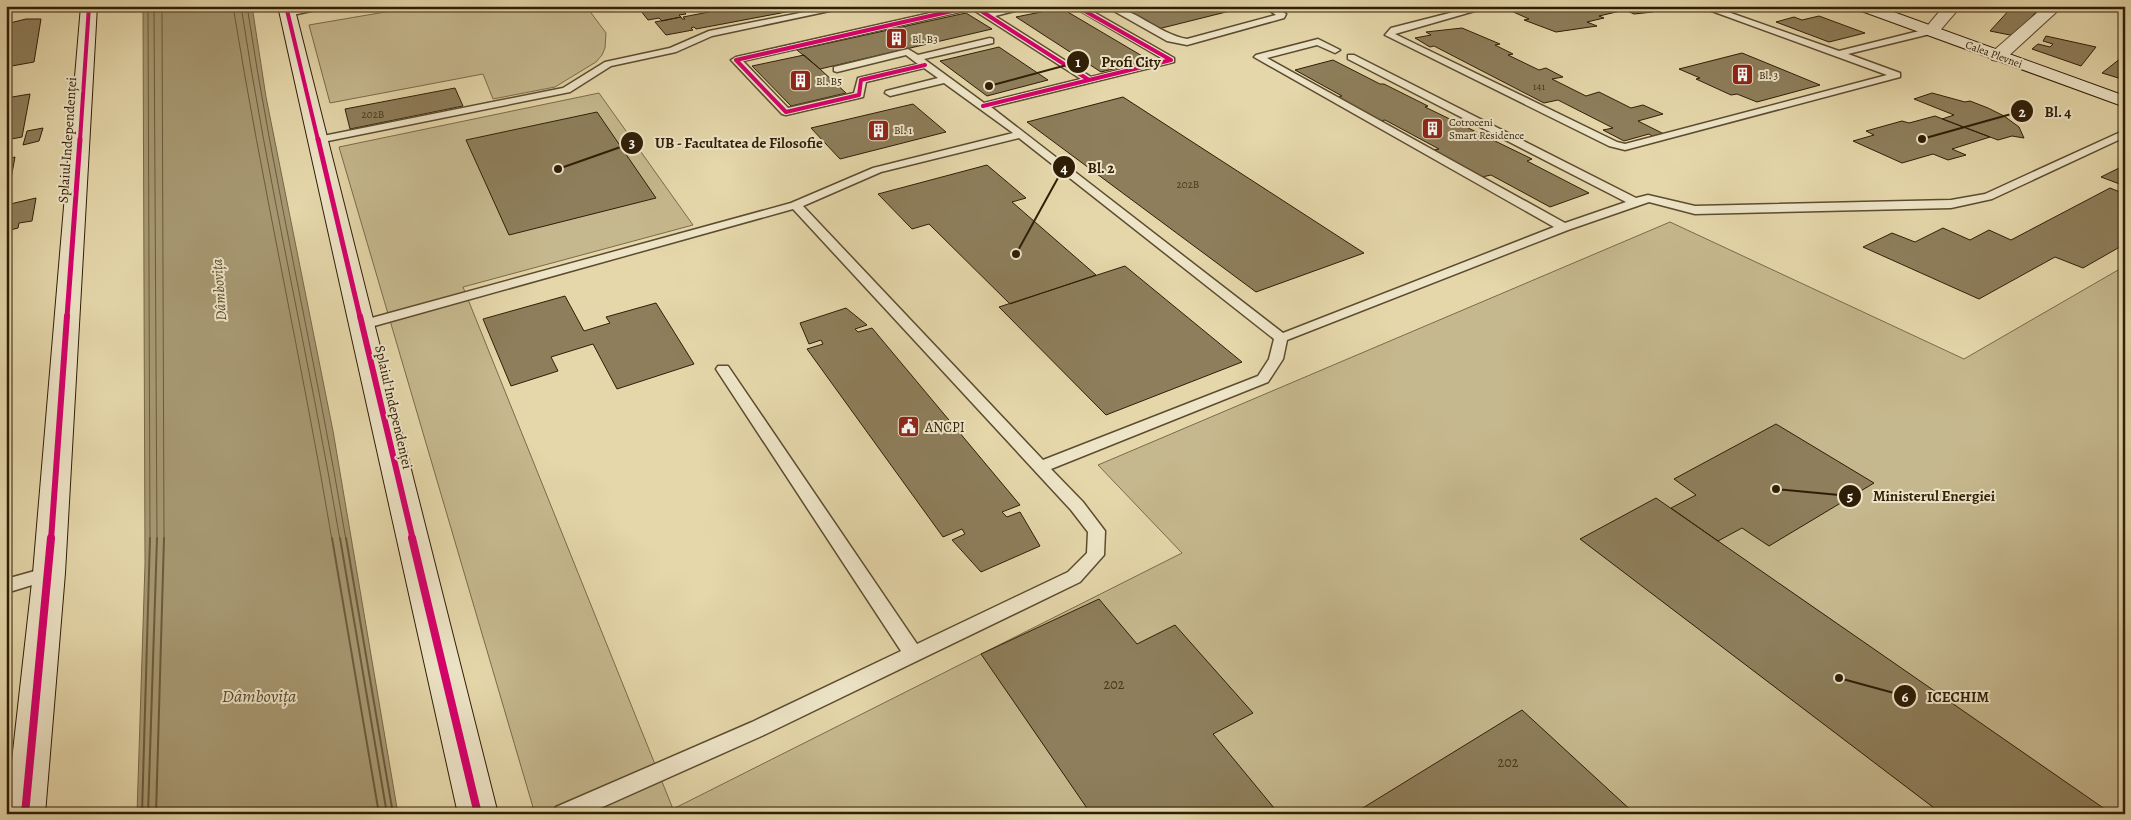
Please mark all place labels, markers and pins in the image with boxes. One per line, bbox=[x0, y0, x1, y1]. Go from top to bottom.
building icon: Bl. B3 bbox=[884, 27, 908, 51]
place label: Bl. B3 bbox=[912, 32, 938, 47]
callout: Profi City bbox=[1066, 47, 1171, 77]
building icon: Bl. 3 bbox=[1731, 63, 1755, 87]
place label: Bl. 3 bbox=[1759, 68, 1778, 83]
building icon: Bl. B5 bbox=[788, 69, 812, 93]
place label: Bl. B5 bbox=[816, 74, 842, 89]
callout: Bl. 4 bbox=[2009, 96, 2081, 126]
place label: Cotroceni Smart Residence bbox=[1449, 115, 1524, 143]
building icon: Cotroceni Smart Residence bbox=[1421, 116, 1445, 140]
building icon: Bl. 1 bbox=[866, 118, 890, 142]
place label: Bl. 1 bbox=[894, 123, 913, 138]
callout: UB - Facultatea de Filosofie bbox=[620, 128, 833, 158]
callout: Bl. 2 bbox=[1052, 152, 1124, 182]
public building icon: ANCPI bbox=[897, 415, 921, 439]
place label: ANCPI bbox=[924, 418, 965, 437]
callout: Ministerul Energiei bbox=[1838, 481, 2005, 511]
callout: ICECHIM bbox=[1892, 681, 1999, 711]

